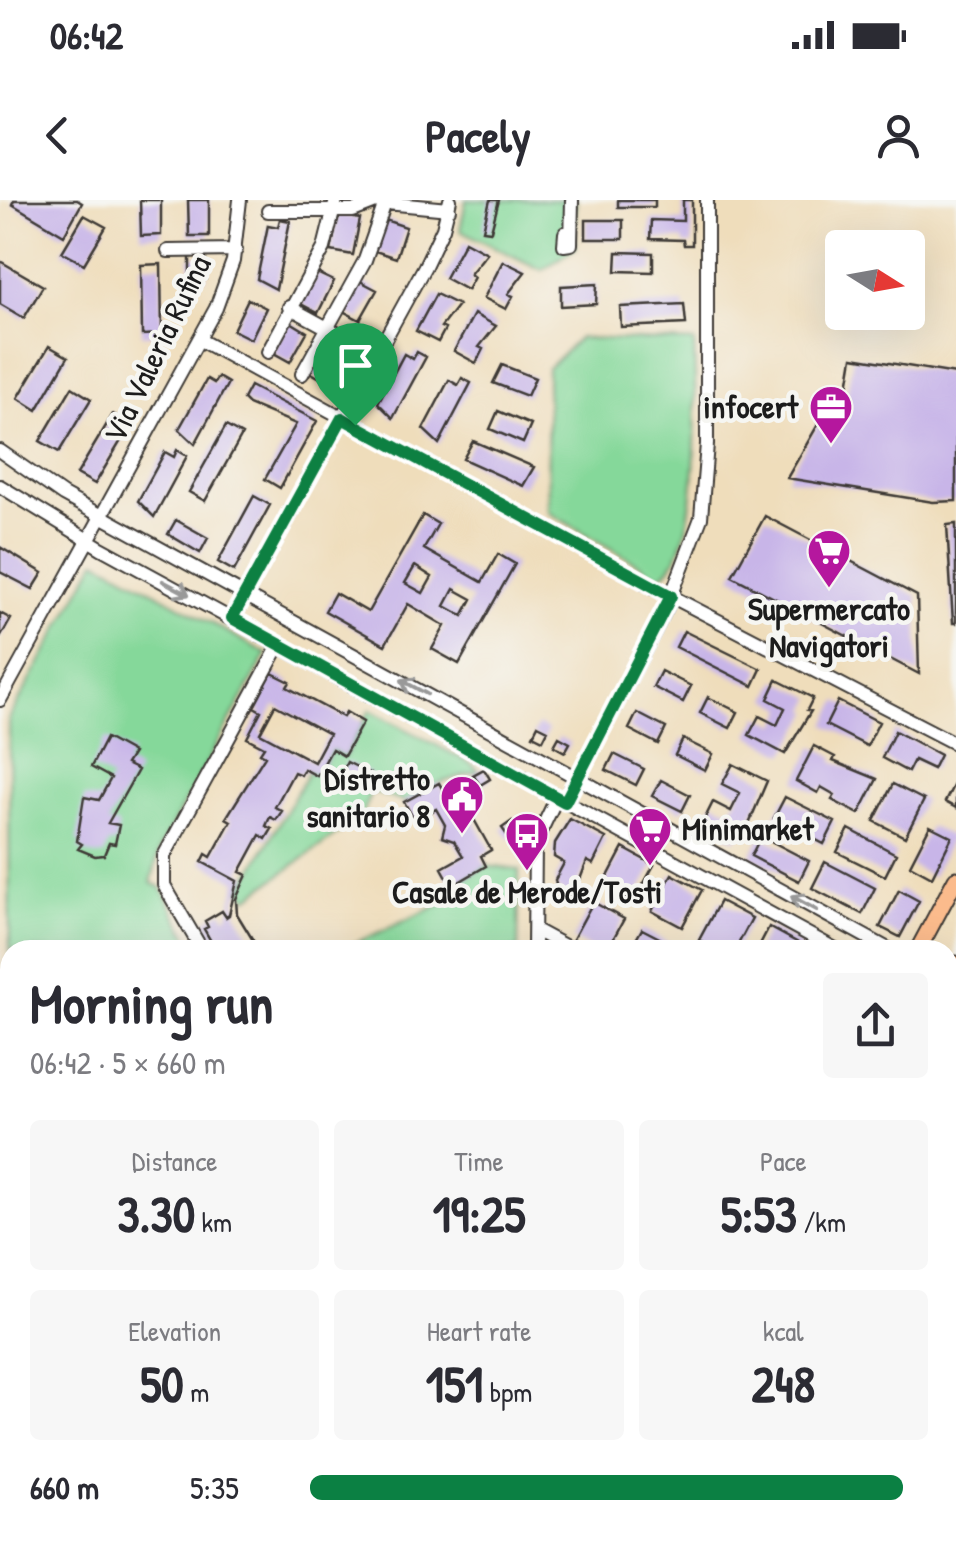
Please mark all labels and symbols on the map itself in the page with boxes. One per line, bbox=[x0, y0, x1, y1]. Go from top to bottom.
north arrow bbox=[825, 230, 925, 330]
street label: Via Valeria Rufina bbox=[93, 248, 220, 450]
pin bbox=[313, 323, 398, 426]
office icon: infocert bbox=[808, 384, 854, 445]
place label: infocert bbox=[704, 385, 799, 428]
supermarket icon: Supermercato Navigatori bbox=[806, 528, 852, 589]
one-way arrow bbox=[160, 578, 190, 598]
place label: Supermercato Navigatori bbox=[748, 587, 910, 668]
one-way arrow bbox=[399, 677, 429, 697]
place label: Distretto sanitario 8 bbox=[306, 757, 430, 837]
public building icon: Distretto sanitario 8 bbox=[439, 774, 485, 835]
supermarket icon: Minimarket bbox=[627, 806, 673, 867]
place label: Minimarket bbox=[682, 807, 814, 850]
bus stop icon: Casale de Merode/Tosti bbox=[504, 811, 550, 872]
place label: Casale de Merode/Tosti bbox=[392, 870, 662, 913]
one-way arrow bbox=[790, 893, 819, 913]

